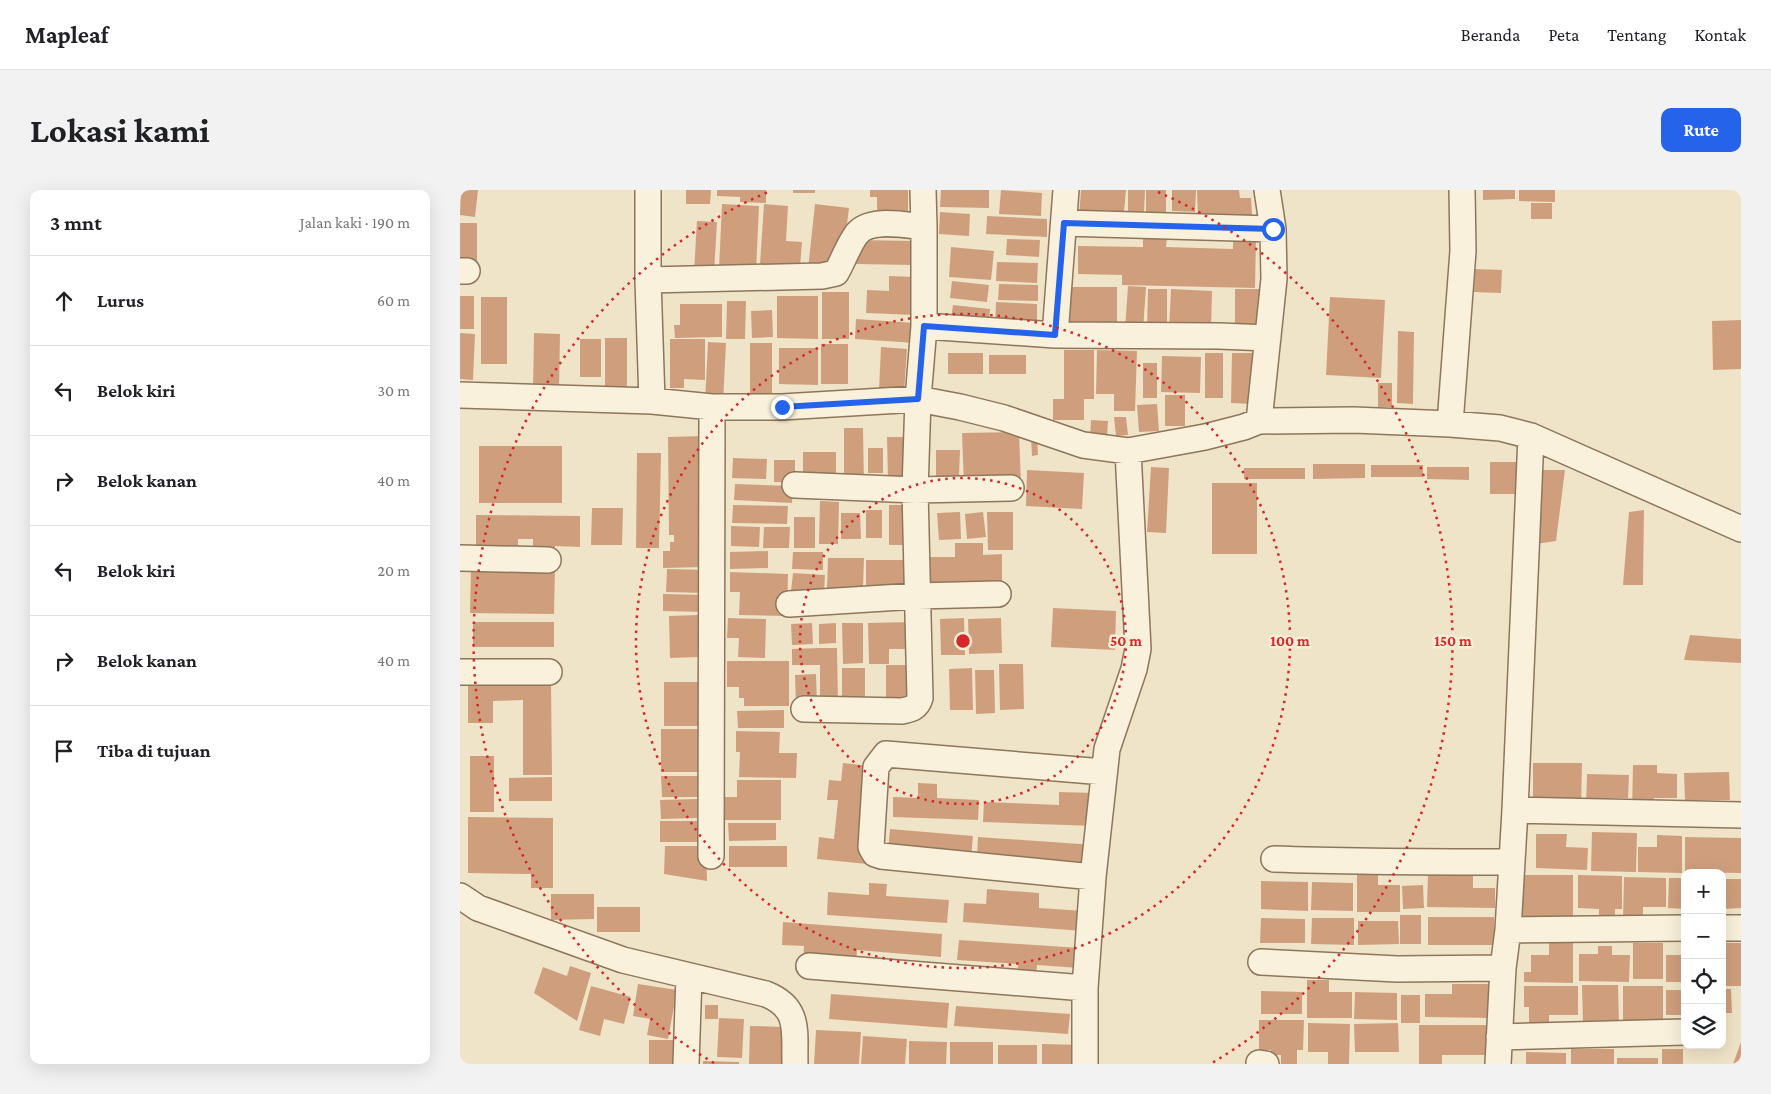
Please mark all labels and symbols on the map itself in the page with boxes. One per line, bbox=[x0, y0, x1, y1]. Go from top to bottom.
route start bbox=[1262, 218, 1285, 241]
route end bbox=[771, 396, 794, 419]
centre of rings bbox=[954, 632, 972, 650]
text: 50 m bbox=[1110, 633, 1142, 649]
text: 100 m bbox=[1270, 633, 1310, 649]
text: 150 m bbox=[1434, 633, 1472, 649]

